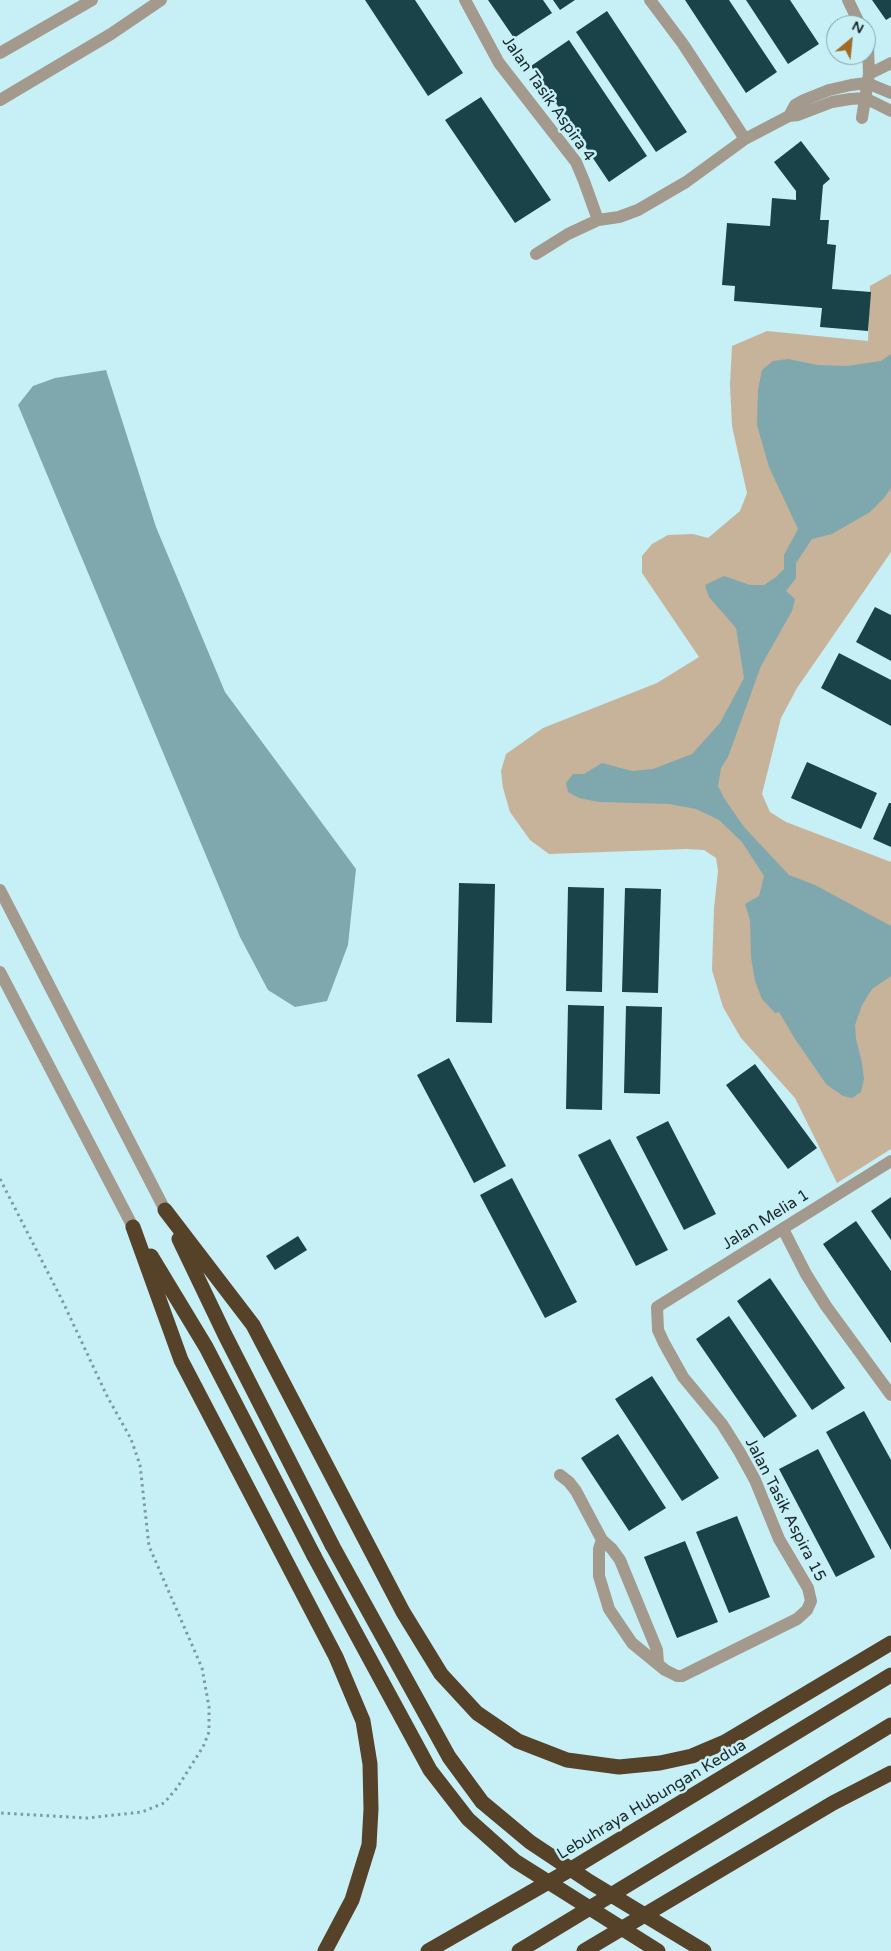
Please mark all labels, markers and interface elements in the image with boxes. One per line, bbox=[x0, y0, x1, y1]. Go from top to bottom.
north arrow bbox=[826, 15, 876, 65]
text: N bbox=[849, 17, 867, 37]
street label: Jalan Tasik Aspira 4 bbox=[498, 33, 598, 165]
street label: Jalan Melia 1 bbox=[719, 1186, 813, 1254]
street label: Jalan Tasik Aspira 15 bbox=[740, 1435, 830, 1585]
street label: Lebuhraya Hubungan Kedua bbox=[554, 1736, 750, 1864]

